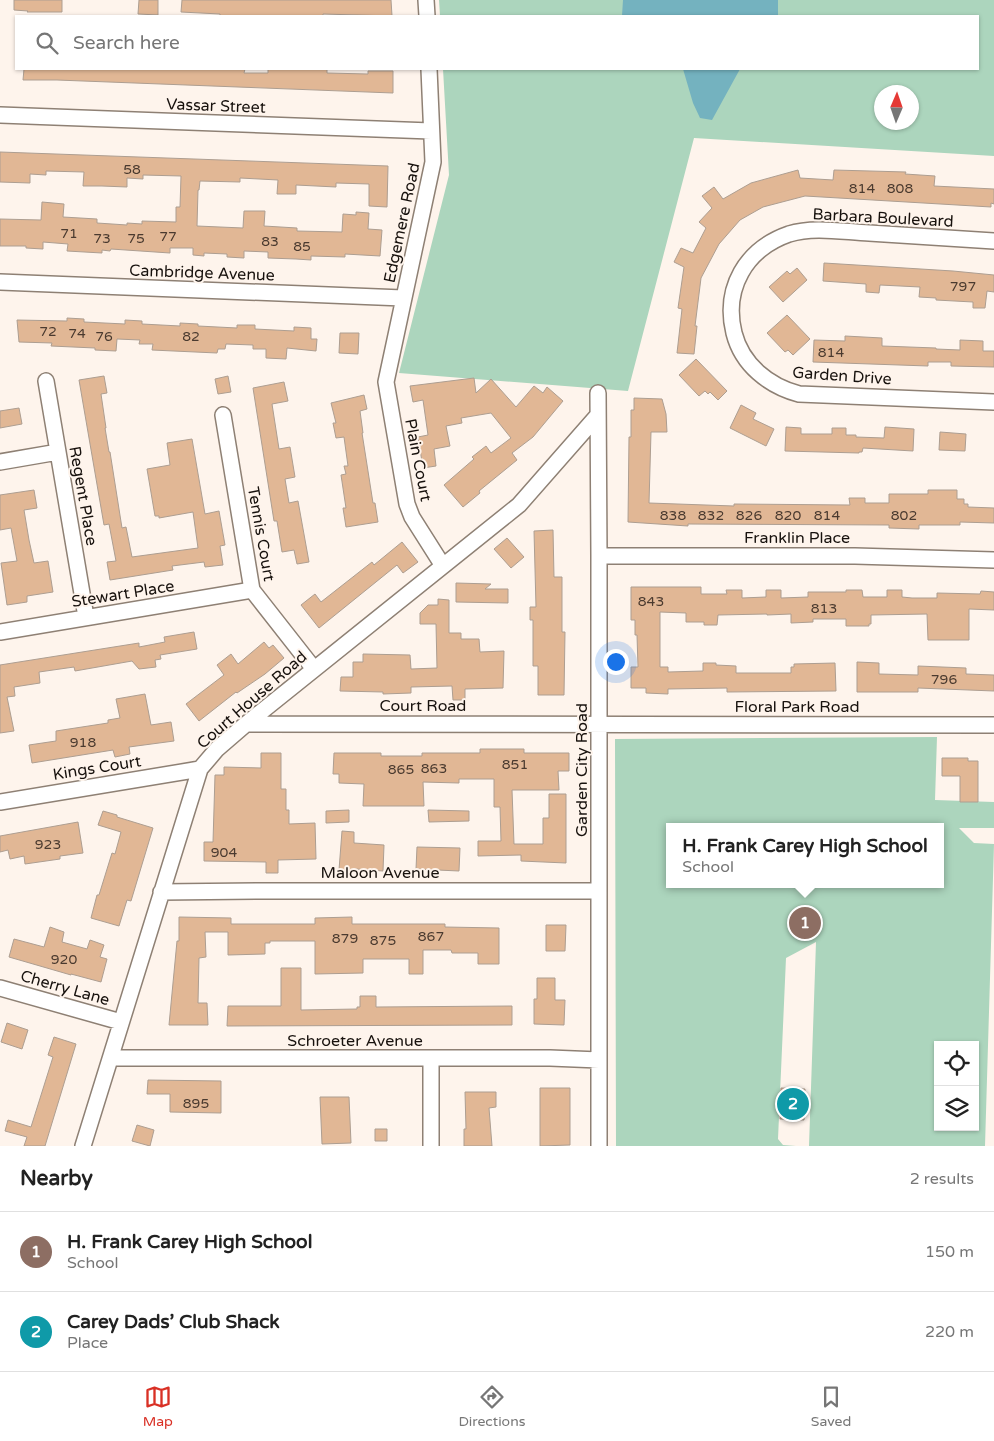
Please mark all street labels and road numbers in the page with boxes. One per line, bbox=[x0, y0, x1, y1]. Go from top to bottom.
street label: Vassar Street bbox=[166, 94, 266, 118]
street label: Edgemere Road bbox=[380, 161, 424, 285]
street label: Barbara Boulevard bbox=[812, 204, 954, 232]
street label: Cambridge Avenue bbox=[129, 260, 275, 286]
street label: Garden Drive bbox=[792, 363, 892, 389]
street label: Plain Court bbox=[400, 417, 436, 503]
street label: Regent Place bbox=[64, 445, 102, 547]
street label: Tennis Court bbox=[243, 485, 279, 583]
street label: Franklin Place bbox=[744, 528, 850, 548]
street label: Stewart Place bbox=[70, 576, 176, 612]
street label: Court House Road bbox=[193, 647, 311, 753]
street label: Court Road bbox=[380, 696, 466, 716]
street label: Floral Park Road bbox=[734, 697, 860, 717]
street label: Garden City Road bbox=[572, 703, 592, 837]
street label: Kings Court bbox=[51, 751, 143, 785]
street label: Maloon Avenue bbox=[320, 863, 440, 883]
street label: Cherry Lane bbox=[18, 966, 112, 1010]
street label: Schroeter Avenue bbox=[287, 1031, 423, 1051]

